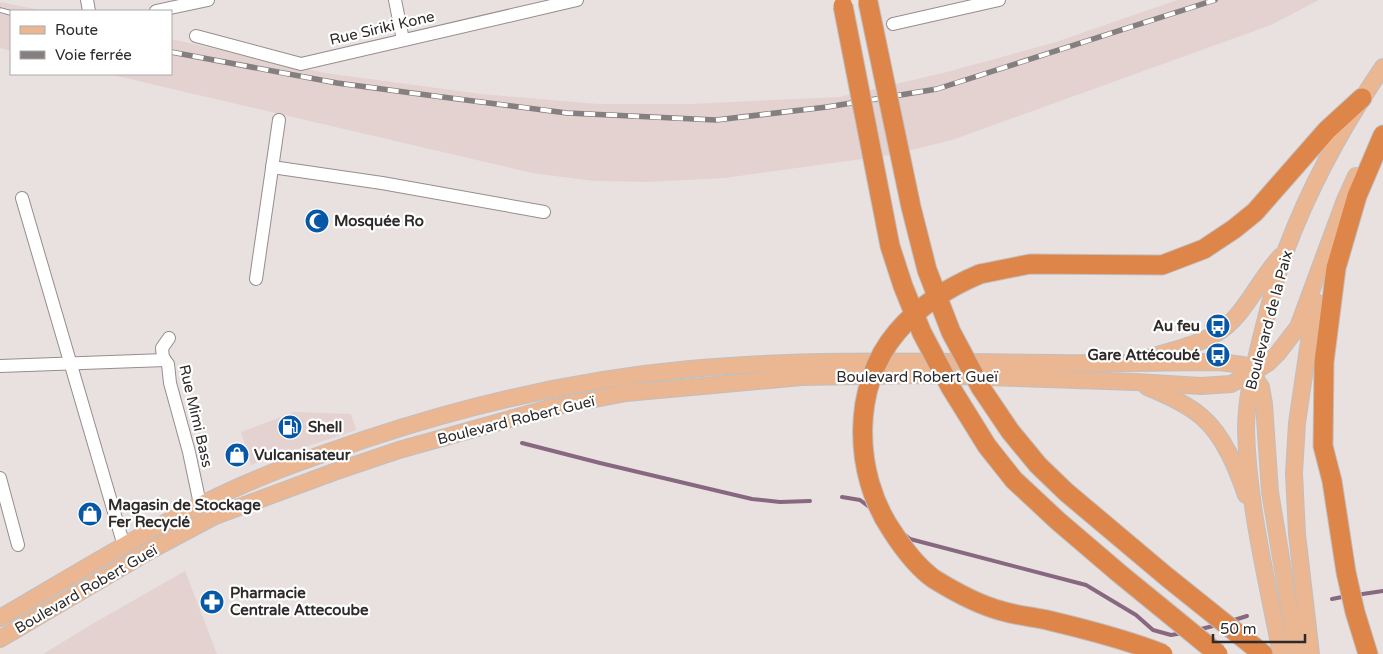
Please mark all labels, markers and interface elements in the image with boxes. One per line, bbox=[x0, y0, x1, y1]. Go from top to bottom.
street label: Rue Siriki Kone bbox=[328, 7, 436, 49]
legend bbox=[10, 10, 172, 75]
text: Route bbox=[55, 21, 98, 39]
text: Voie ferrée bbox=[55, 46, 132, 64]
mosque icon: Mosquée Ro bbox=[304, 208, 330, 234]
place label: Mosquée Ro bbox=[334, 212, 424, 231]
street label: Boulevard de la Paix bbox=[1242, 248, 1296, 392]
bus stop icon: Au feu bbox=[1205, 313, 1231, 339]
place label: Au feu bbox=[1153, 317, 1200, 335]
bus stop icon: Gare Attécoubé bbox=[1205, 342, 1231, 368]
place label: Gare Attécoubé bbox=[1087, 346, 1201, 364]
street label: Rue Mimi Bass bbox=[175, 363, 217, 469]
street label: Boulevard Robert Gueï bbox=[836, 368, 998, 386]
street label: Boulevard Robert Gueï bbox=[435, 392, 597, 448]
fuel station icon: Shell bbox=[277, 414, 303, 440]
place label: Shell bbox=[308, 418, 342, 436]
shop icon: Vulcanisateur bbox=[224, 442, 250, 468]
place label: Vulcanisateur bbox=[254, 446, 351, 464]
place label: Magasin de Stockage Fer Recyclé bbox=[108, 496, 261, 532]
shop icon: Magasin de Stockage Fer Recyclé bbox=[77, 501, 103, 527]
street label: Boulevard Robert Gueï bbox=[11, 541, 161, 637]
place label: Pharmacie Centrale Attecoube bbox=[230, 584, 369, 619]
pharmacy icon: Pharmacie Centrale Attecoube bbox=[199, 589, 225, 615]
scale bar bbox=[1213, 612, 1306, 644]
text: 50 m bbox=[1220, 620, 1257, 638]

